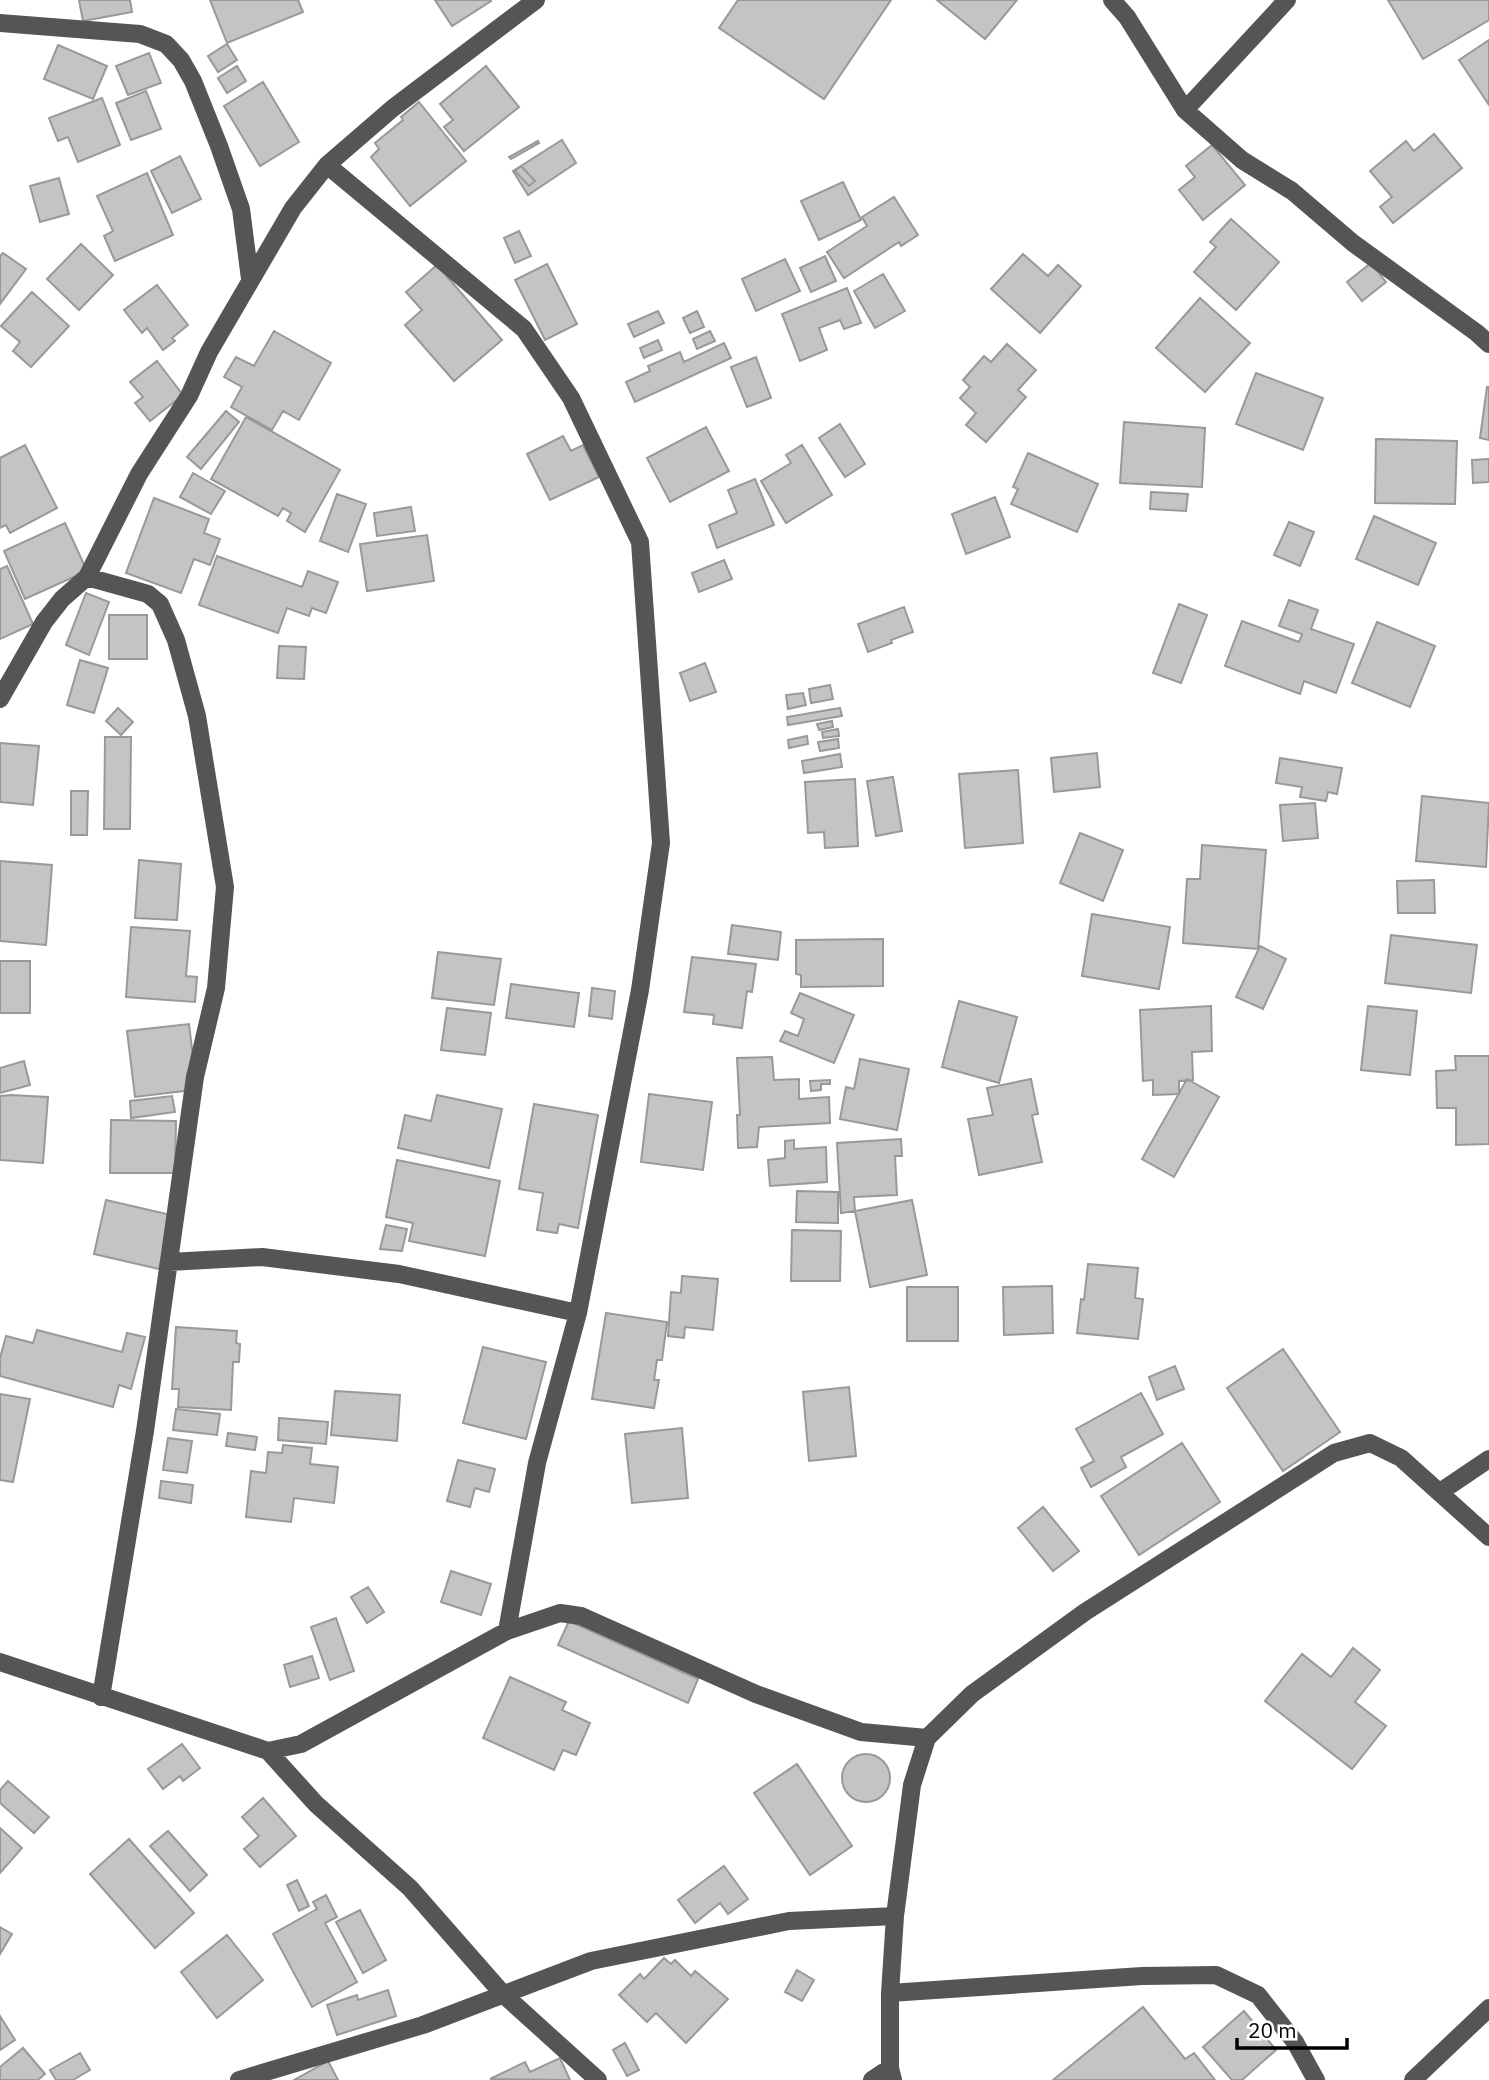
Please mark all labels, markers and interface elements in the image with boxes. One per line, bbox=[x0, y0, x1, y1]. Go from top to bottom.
scale bar bbox=[1237, 2007, 1347, 2050]
text: 20 m bbox=[1248, 2016, 1297, 2044]

